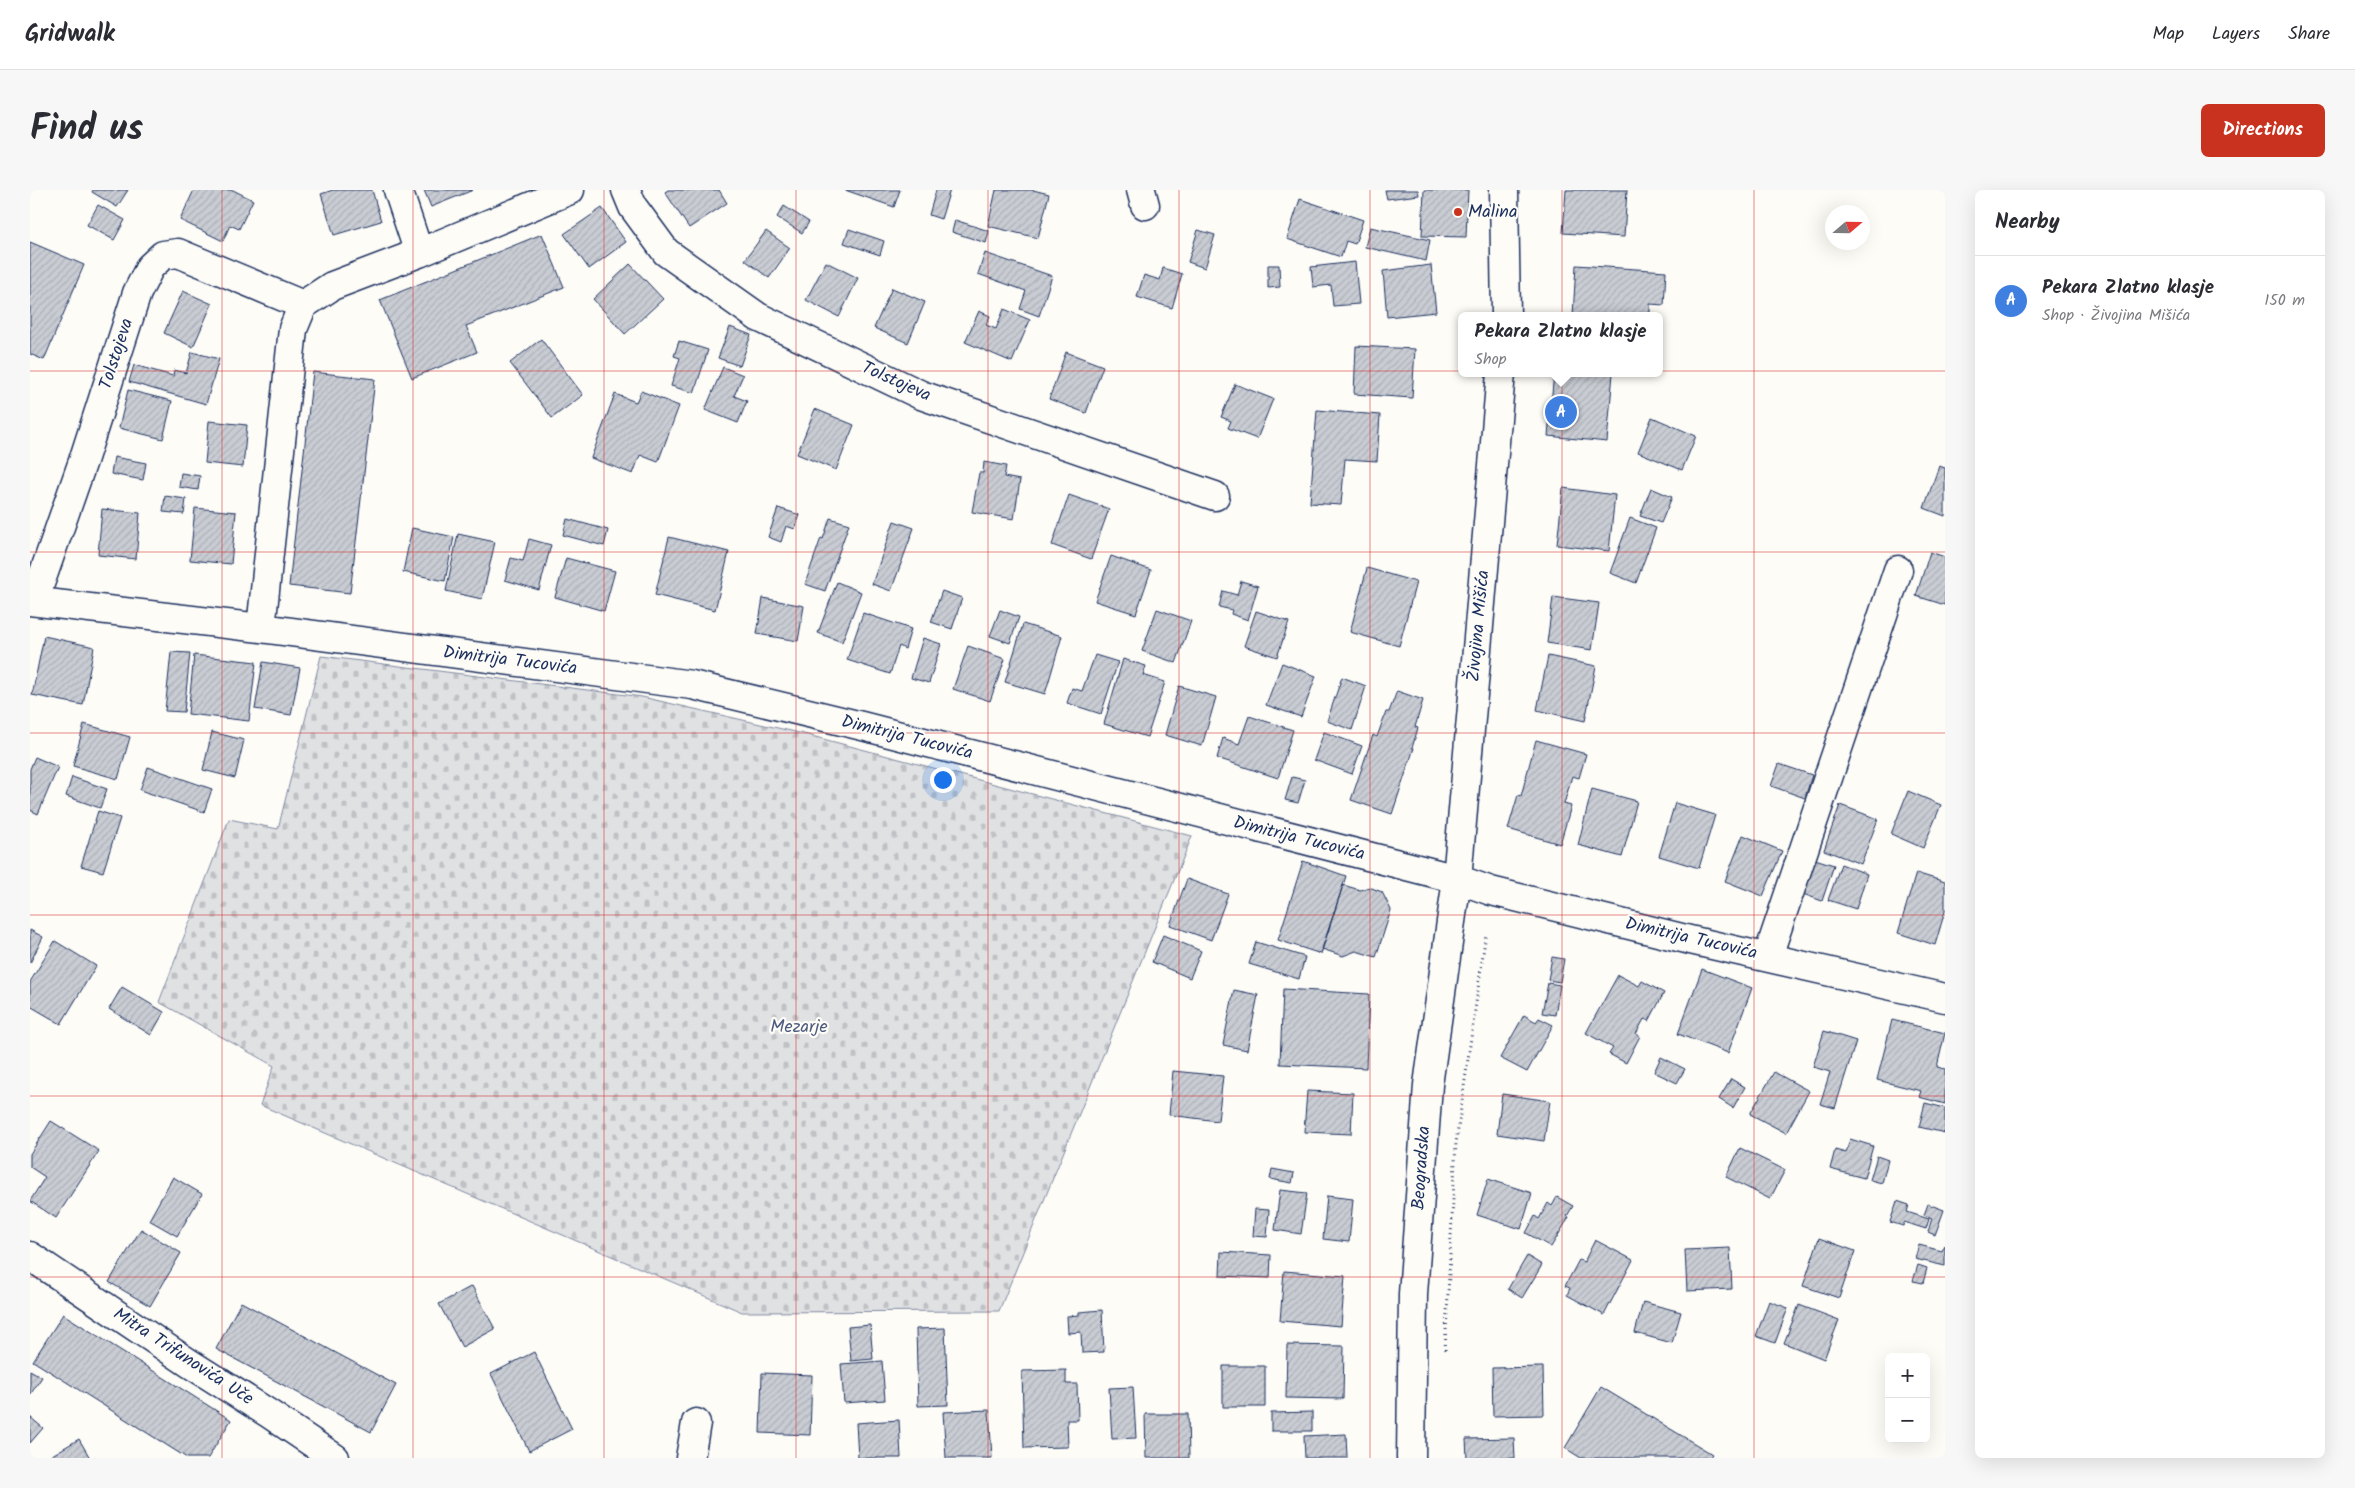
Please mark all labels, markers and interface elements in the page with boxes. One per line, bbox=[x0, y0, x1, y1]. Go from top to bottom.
text: Gridwalk bbox=[25, 15, 115, 54]
text: Map bbox=[2153, 20, 2184, 49]
text: Layers bbox=[2212, 20, 2260, 49]
text: Share bbox=[2288, 20, 2330, 49]
text: Find us bbox=[30, 102, 143, 158]
button: Directions bbox=[2201, 104, 2325, 157]
place label: Malina bbox=[1468, 198, 1517, 227]
north arrow bbox=[1825, 205, 1870, 250]
marker: Malina bbox=[1452, 206, 1464, 218]
text: Nearby bbox=[1995, 206, 2060, 239]
text: Pekara Zlatno klasje bbox=[2042, 273, 2214, 303]
text: A bbox=[2006, 288, 2016, 313]
text: 150 m bbox=[2264, 288, 2305, 313]
text: Shop · Živojina Mišića bbox=[2042, 303, 2190, 328]
popup bbox=[1458, 312, 1663, 377]
street label: Tolstojeva bbox=[92, 314, 142, 394]
text: Pekara Zlatno klasje bbox=[1475, 317, 1646, 347]
text: Shop bbox=[1475, 347, 1507, 372]
street label: Tolstojeva bbox=[856, 354, 936, 410]
pin: A bbox=[1545, 393, 1577, 431]
street label: Živojina Mišića bbox=[1460, 569, 1498, 683]
street label: Dimitrija Tucovića bbox=[441, 638, 579, 684]
street label: Dimitrija Tucovića bbox=[838, 708, 976, 768]
your location bbox=[930, 767, 956, 793]
street label: Dimitrija Tucovića bbox=[1230, 809, 1368, 869]
street label: Dimitrija Tucovića bbox=[1622, 910, 1760, 968]
park label: Mezarje bbox=[770, 1013, 828, 1042]
street label: Beogradska bbox=[1405, 1125, 1439, 1211]
street label: Mitra Trifunovića Uče bbox=[107, 1301, 259, 1413]
map controls bbox=[1885, 1353, 1930, 1443]
button: + bbox=[1885, 1353, 1930, 1398]
button: − bbox=[1885, 1398, 1930, 1443]

